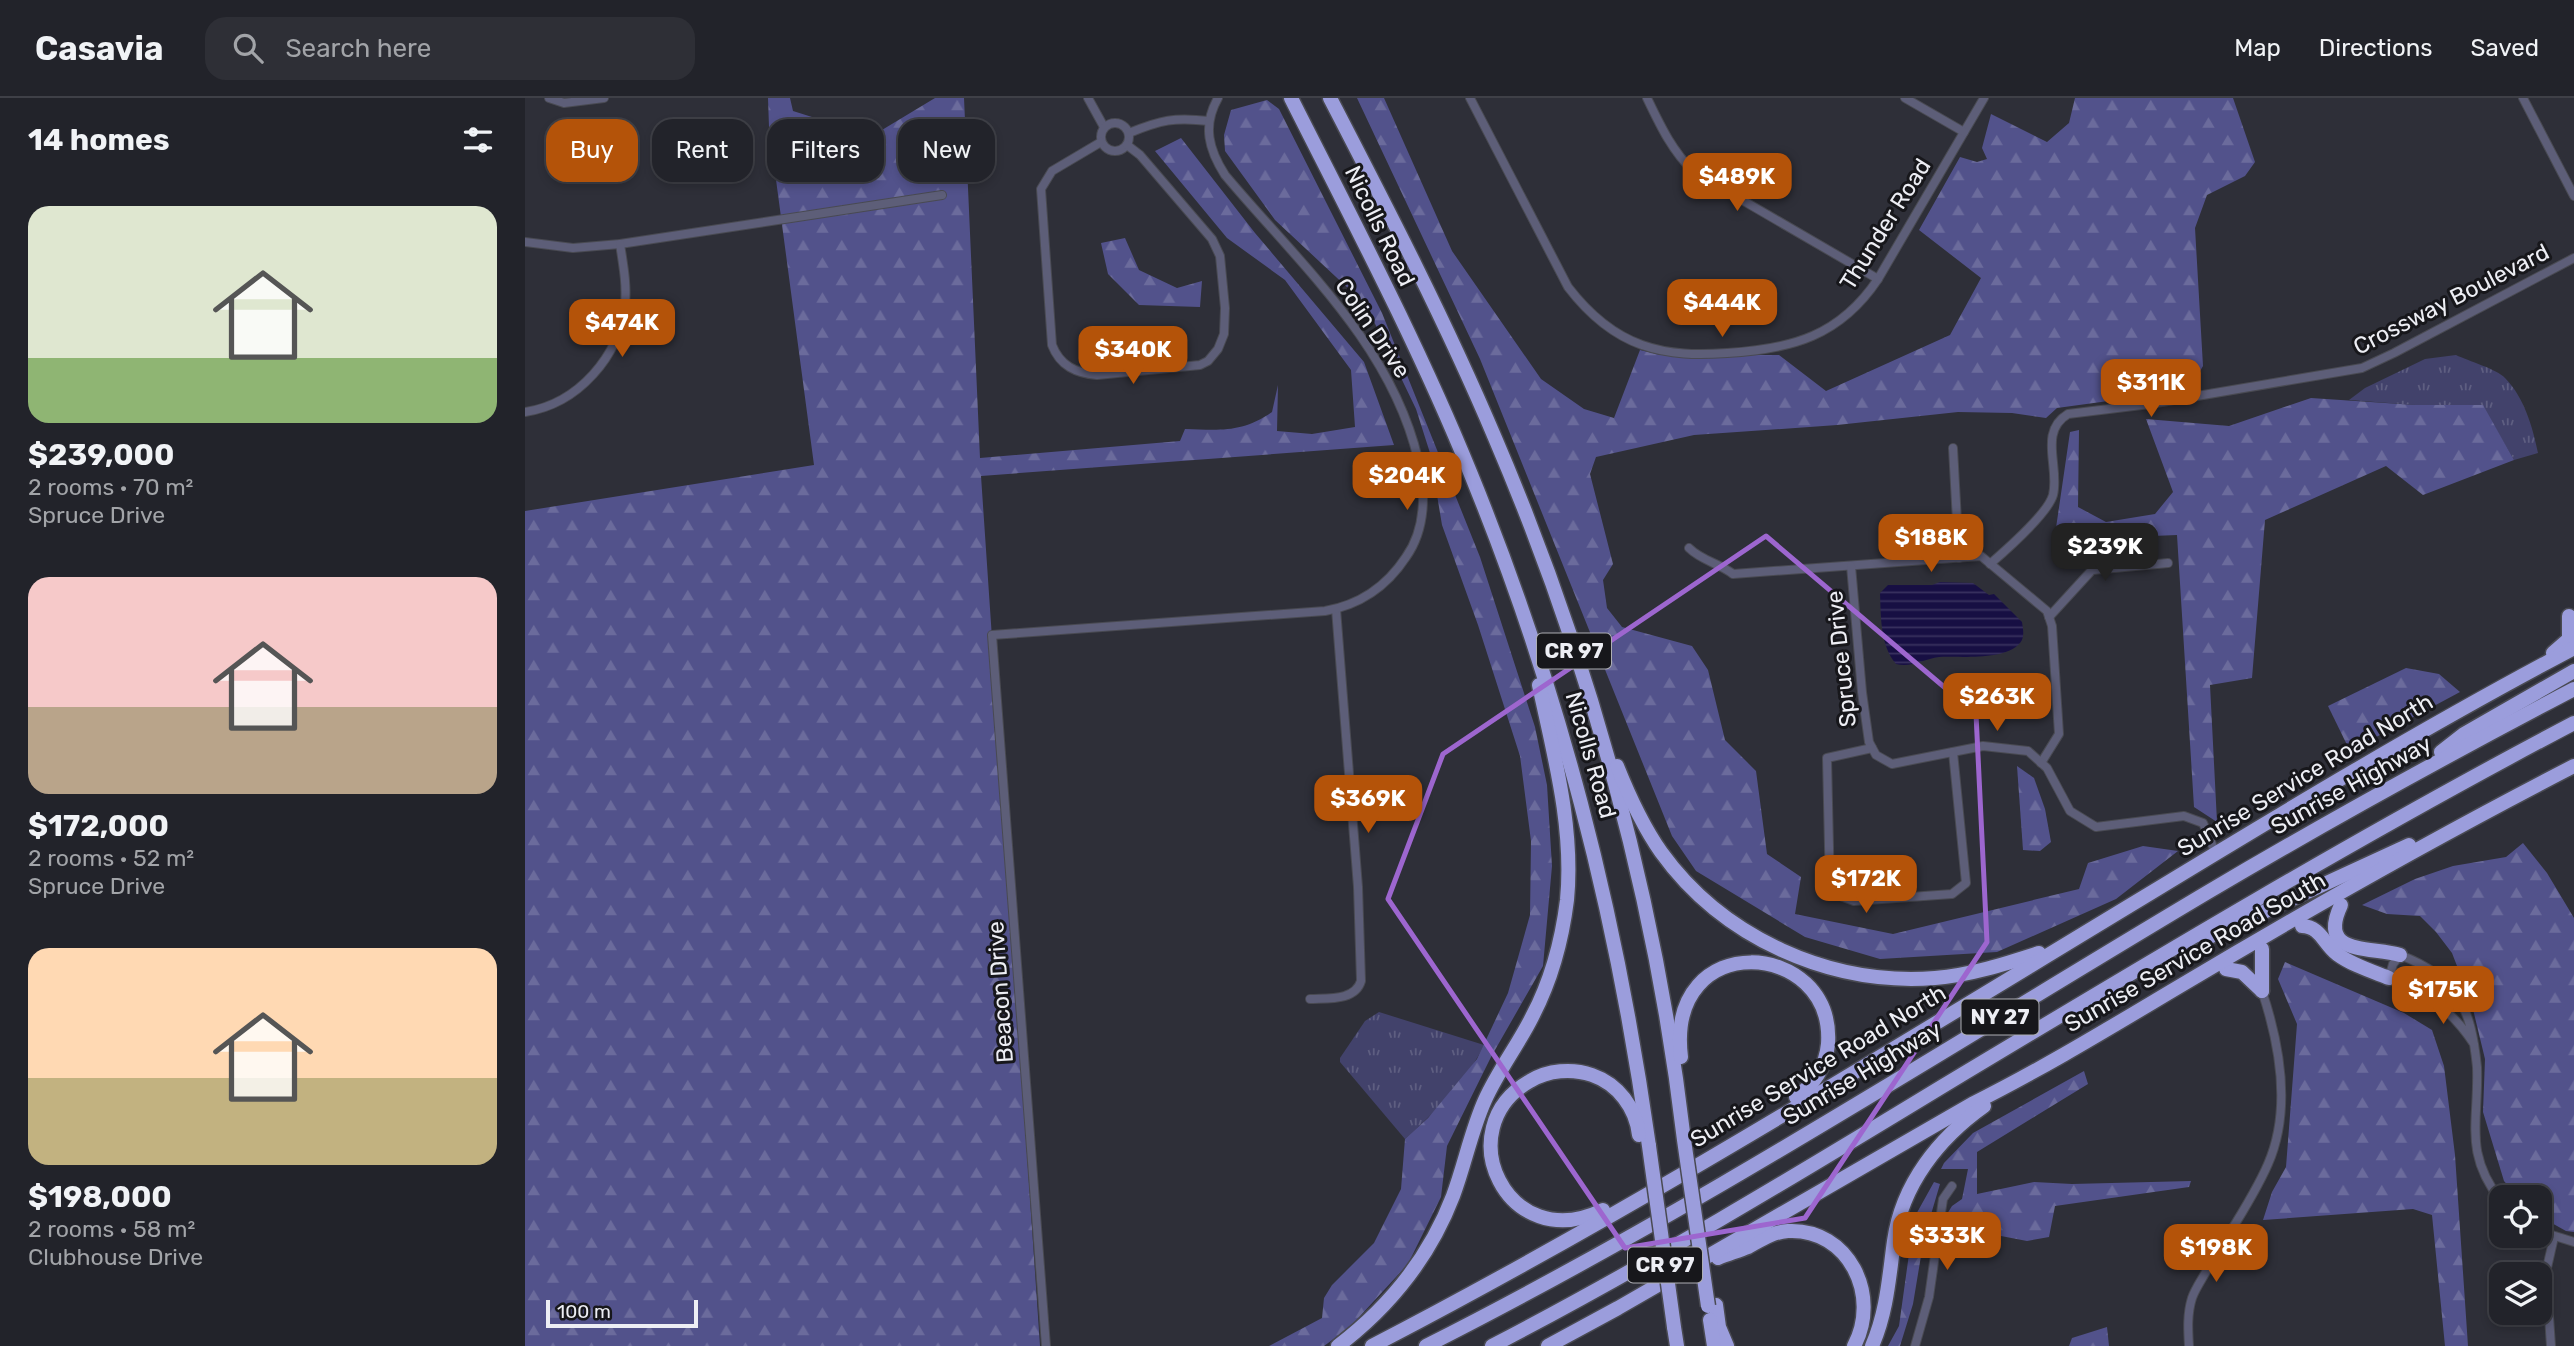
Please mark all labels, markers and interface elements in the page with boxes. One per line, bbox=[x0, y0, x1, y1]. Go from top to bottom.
search box bbox=[205, 17, 695, 80]
text: Casavia bbox=[35, 29, 163, 68]
icon: search bbox=[229, 29, 267, 67]
text: Search here bbox=[285, 33, 431, 64]
text: Map bbox=[2234, 34, 2281, 62]
text: Directions bbox=[2319, 34, 2432, 62]
text: Saved bbox=[2470, 34, 2539, 62]
chip: Buy bbox=[546, 119, 638, 182]
chip: Rent bbox=[652, 119, 753, 182]
chip: Filters bbox=[767, 119, 884, 182]
chip: New bbox=[898, 119, 995, 182]
icon: filters bbox=[459, 121, 497, 159]
text: 14 homes bbox=[28, 122, 170, 158]
pin: $489K bbox=[1688, 153, 1786, 213]
street label: Thunder Road bbox=[1833, 153, 1937, 295]
street label: Nicolls Road bbox=[1339, 161, 1421, 291]
text: $489K bbox=[1699, 162, 1775, 190]
street label: Crossway Boulevard bbox=[2348, 237, 2554, 361]
icon: home bbox=[200, 252, 326, 378]
street label: Colin Drive bbox=[1329, 273, 1417, 383]
pin: $444K bbox=[1673, 280, 1771, 339]
text: $444K bbox=[1683, 288, 1761, 316]
pin: $474K bbox=[573, 300, 671, 359]
text: $474K bbox=[585, 308, 659, 336]
pin: $340K bbox=[1084, 327, 1182, 386]
text: $340K bbox=[1094, 335, 1172, 363]
pin: $311K bbox=[2102, 360, 2200, 419]
text: $311K bbox=[2117, 368, 2185, 396]
text: $239,000 bbox=[28, 437, 174, 473]
pin: $204K bbox=[1358, 452, 1456, 512]
text: $204K bbox=[1369, 461, 1445, 489]
text: 2 rooms · 70 m² bbox=[28, 473, 193, 501]
text: Spruce Drive bbox=[28, 501, 165, 529]
pin: $188K bbox=[1882, 514, 1980, 574]
text: $188K bbox=[1894, 523, 1968, 551]
pin: $239K bbox=[2056, 524, 2154, 583]
text: $239K bbox=[2067, 532, 2143, 560]
street label: Spruce Drive bbox=[1820, 589, 1862, 729]
icon: home bbox=[200, 623, 326, 749]
road number: CR 97 bbox=[1537, 634, 1611, 668]
pin: $263K bbox=[1948, 674, 2046, 733]
text: $263K bbox=[1959, 682, 2035, 710]
street label: Nicolls Road bbox=[1560, 688, 1622, 822]
street label: Sunrise Service Road North bbox=[2172, 688, 2438, 862]
street label: Sunrise Highway bbox=[2266, 729, 2437, 841]
pin: $369K bbox=[1319, 776, 1417, 835]
text: $369K bbox=[1330, 784, 1406, 812]
text: $172,000 bbox=[28, 808, 169, 844]
text: 2 rooms · 52 m² bbox=[28, 844, 194, 872]
pin: $172K bbox=[1817, 856, 1915, 915]
text: $172K bbox=[1831, 864, 1901, 892]
street label: Sunrise Service Road South bbox=[2060, 866, 2330, 1038]
text: Spruce Drive bbox=[28, 872, 165, 900]
street label: Beacon Drive bbox=[981, 920, 1019, 1064]
pin: $175K bbox=[2394, 967, 2492, 1026]
text: $175K bbox=[2408, 975, 2478, 1003]
street label: Sunrise Service Road North bbox=[1685, 979, 1951, 1153]
icon: home bbox=[200, 994, 326, 1120]
road number: NY 27 bbox=[1961, 1000, 2039, 1034]
street label: Sunrise Highway bbox=[1778, 1015, 1946, 1131]
text: $198,000 bbox=[28, 1179, 172, 1215]
map controls bbox=[2489, 1185, 2552, 1325]
button: locate bbox=[2489, 1185, 2552, 1248]
pin: $333K bbox=[1898, 1212, 1996, 1272]
text: 2 rooms · 58 m² bbox=[28, 1215, 195, 1243]
text: $333K bbox=[1909, 1221, 1985, 1249]
pin: $198K bbox=[2167, 1224, 2265, 1284]
text: $198K bbox=[2180, 1233, 2252, 1261]
text: Clubhouse Drive bbox=[28, 1243, 203, 1271]
road number: CR 97 bbox=[1628, 1248, 1702, 1282]
button: layers bbox=[2489, 1262, 2552, 1325]
scale bar bbox=[546, 1297, 698, 1329]
text: 100 m bbox=[557, 1300, 611, 1323]

